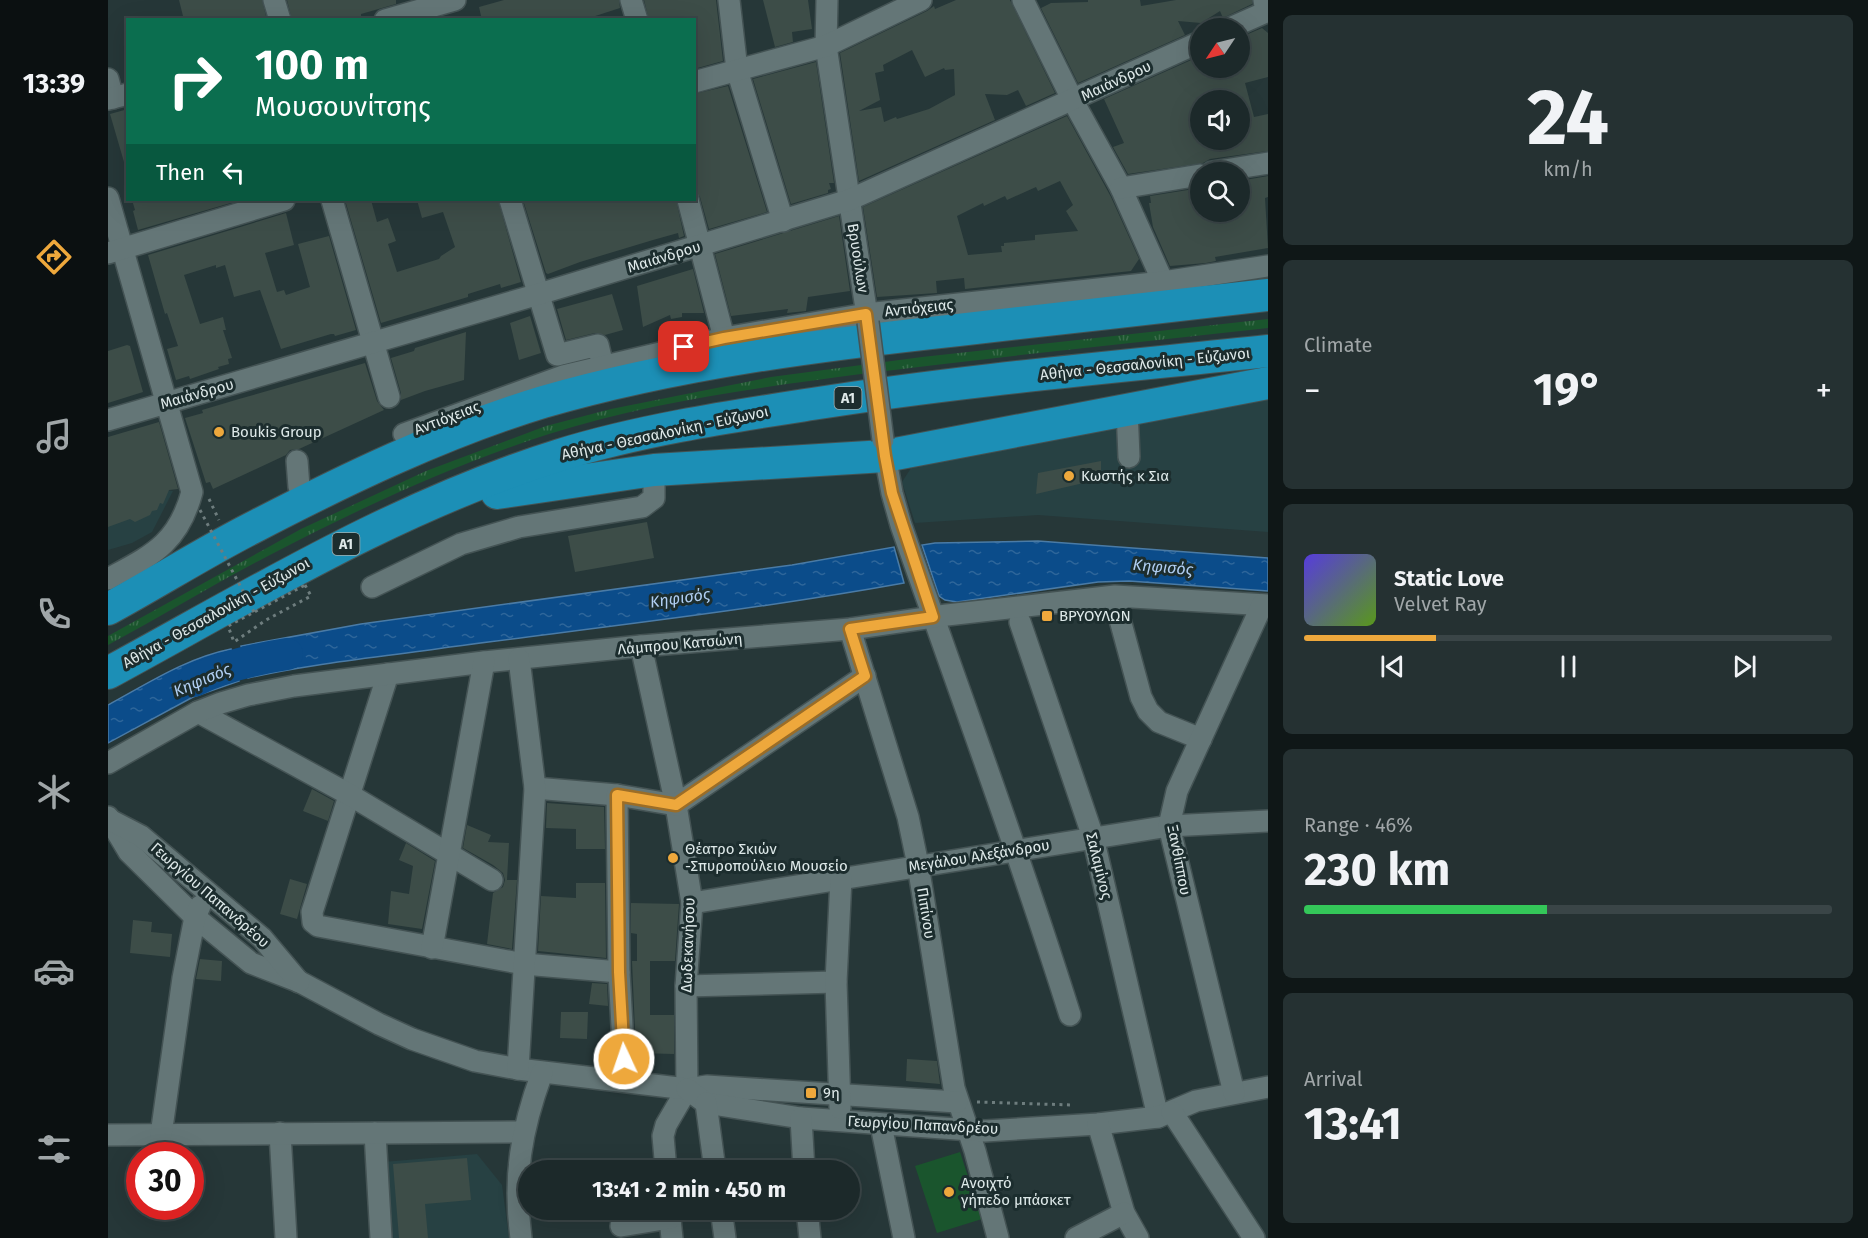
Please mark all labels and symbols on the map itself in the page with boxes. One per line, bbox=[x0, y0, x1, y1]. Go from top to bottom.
north arrow bbox=[1190, 18, 1250, 78]
street label: Μαιάνδρου bbox=[1078, 57, 1154, 105]
street label: Βρυούλων bbox=[844, 222, 872, 295]
street label: Μαιάνδρου bbox=[625, 237, 703, 277]
street label: Αντιόχειας bbox=[884, 295, 954, 321]
pin bbox=[658, 321, 709, 372]
street label: Αθήνα - Θεσσαλονίκη - Εύζωνοι bbox=[1039, 344, 1251, 384]
street label: Μαιάνδρου bbox=[158, 375, 236, 413]
road number: Α1 bbox=[834, 387, 862, 409]
street label: Αντιόχειας bbox=[412, 397, 482, 439]
street label: Αθήνα - Θεσσαλονίκη - Εύζωνοι bbox=[560, 402, 770, 464]
place label: Boukis Group bbox=[231, 423, 322, 441]
marker: Boukis Group bbox=[212, 425, 226, 439]
place label: Κωστής κ Σια bbox=[1081, 467, 1169, 485]
marker: Κωστής κ Σια bbox=[1062, 469, 1076, 483]
road number: Α1 bbox=[332, 533, 360, 555]
street label: Αθήνα - Θεσσαλονίκη - Εύζωνοι bbox=[119, 554, 313, 672]
water label: Κηφισός bbox=[1132, 555, 1195, 579]
water label: Κηφισός bbox=[649, 584, 712, 612]
place label: ΒΡΥΟΥΛΩΝ bbox=[1059, 607, 1131, 625]
marker: ΒΡΥΟΥΛΩΝ bbox=[1040, 609, 1054, 623]
street label: Λάμπρου Κατσώνη bbox=[617, 630, 743, 658]
water label: Κηφισός bbox=[170, 659, 234, 701]
street label: Ξανθίππου bbox=[1163, 823, 1195, 897]
street label: Σαλαμίνος bbox=[1082, 831, 1116, 901]
street label: Μεγάλου Αλεξάνδρου bbox=[907, 836, 1051, 876]
street label: Γεωργίου Παπανδρέου bbox=[147, 839, 273, 951]
place label: Θέατρο Σκιών -Σπυροπούλειο Μουσείο bbox=[685, 840, 848, 875]
marker: Θέατρο Σκιών -Σπυροπούλειο Μουσείο bbox=[666, 851, 680, 865]
street label: Πιπίνου bbox=[913, 886, 939, 940]
street label: Δωδεκανήσου bbox=[677, 897, 699, 993]
position arrow bbox=[592, 1027, 656, 1091]
place label: 9η bbox=[823, 1084, 840, 1102]
marker: 9η bbox=[804, 1086, 818, 1100]
street label: Γεωργίου Παπανδρέου bbox=[847, 1112, 999, 1138]
speed limit sign: 30 bbox=[126, 1142, 204, 1220]
place label: Ανοιχτό γήπεδο μπάσκετ bbox=[960, 1174, 1071, 1209]
marker: Ανοιχτό γήπεδο μπάσκετ bbox=[942, 1185, 956, 1199]

